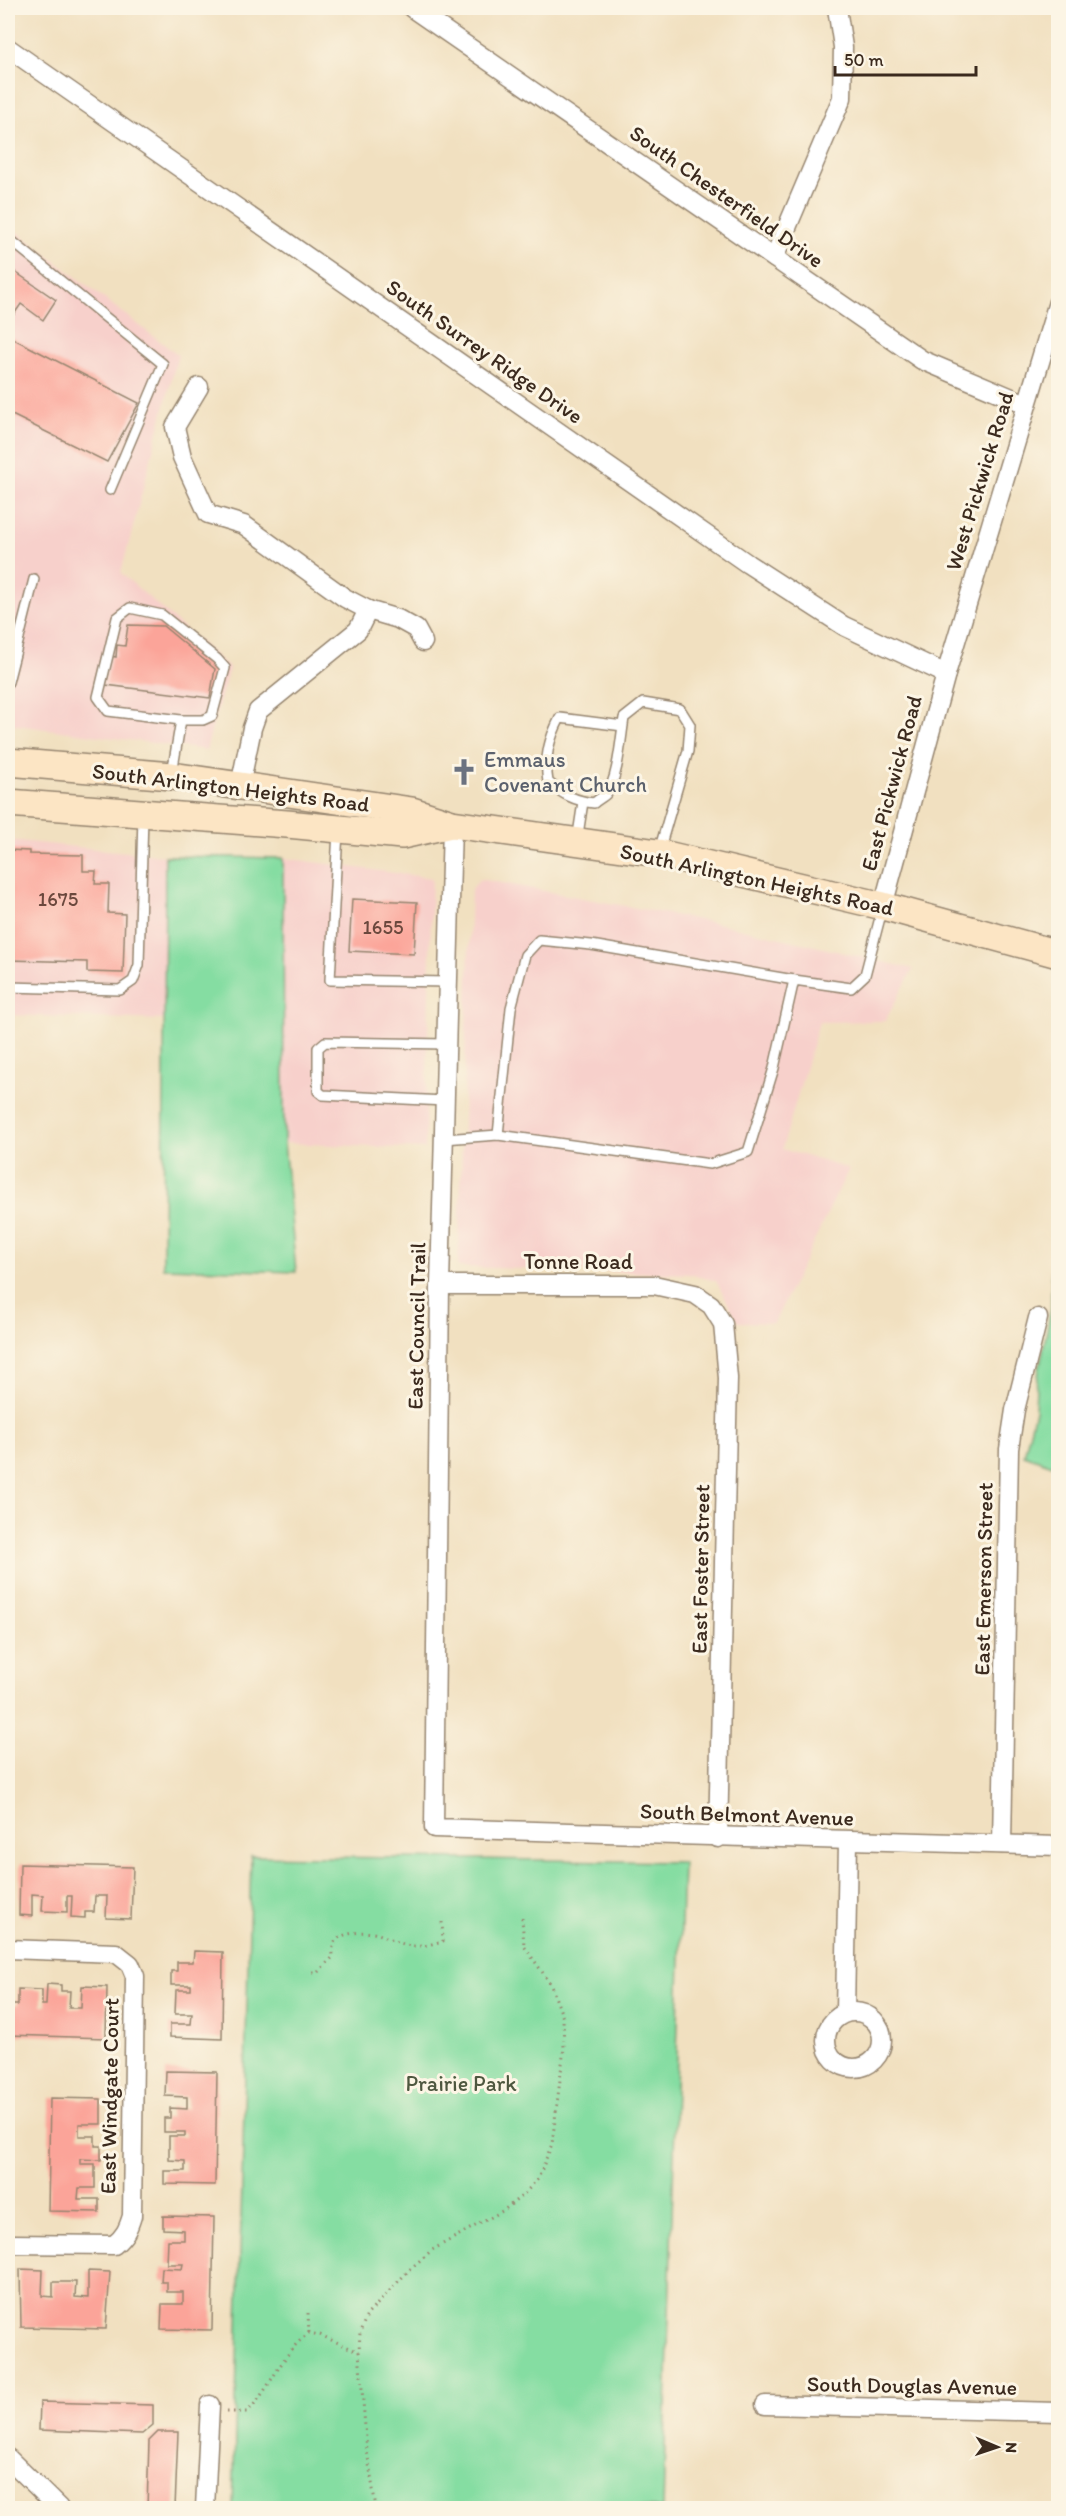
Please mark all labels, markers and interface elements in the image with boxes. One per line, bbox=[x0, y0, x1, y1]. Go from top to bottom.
scale bar bbox=[835, 39, 976, 77]
text: 50 m bbox=[844, 49, 884, 71]
street label: South Chesterfield Drive bbox=[624, 119, 829, 274]
street label: South Surrey Ridge Drive bbox=[381, 273, 588, 430]
street label: West Pickwick Road bbox=[939, 388, 1020, 574]
street label: East Pickwick Road bbox=[855, 692, 928, 874]
place label: Emmaus Covenant Church bbox=[484, 746, 647, 798]
street label: South Arlington Heights Road bbox=[91, 757, 371, 818]
church icon: Emmaus Covenant Church bbox=[449, 757, 479, 787]
street label: South Arlington Heights Road bbox=[618, 837, 896, 922]
house number: 1675 bbox=[38, 887, 78, 911]
house number: 1655 bbox=[363, 915, 403, 939]
street label: East Council Trail bbox=[402, 1242, 431, 1410]
street label: Tonne Road bbox=[523, 1248, 633, 1275]
street label: East Emerson Street bbox=[968, 1482, 999, 1676]
street label: East Foster Street bbox=[686, 1484, 715, 1654]
street label: South Belmont Avenue bbox=[639, 1797, 855, 1832]
street label: East Windgate Court bbox=[94, 1998, 125, 2194]
park label: Prairie Park bbox=[405, 2070, 517, 2097]
street label: South Douglas Avenue bbox=[807, 2370, 1017, 2401]
north arrow bbox=[967, 2417, 1027, 2477]
text: N bbox=[1002, 2442, 1021, 2453]

